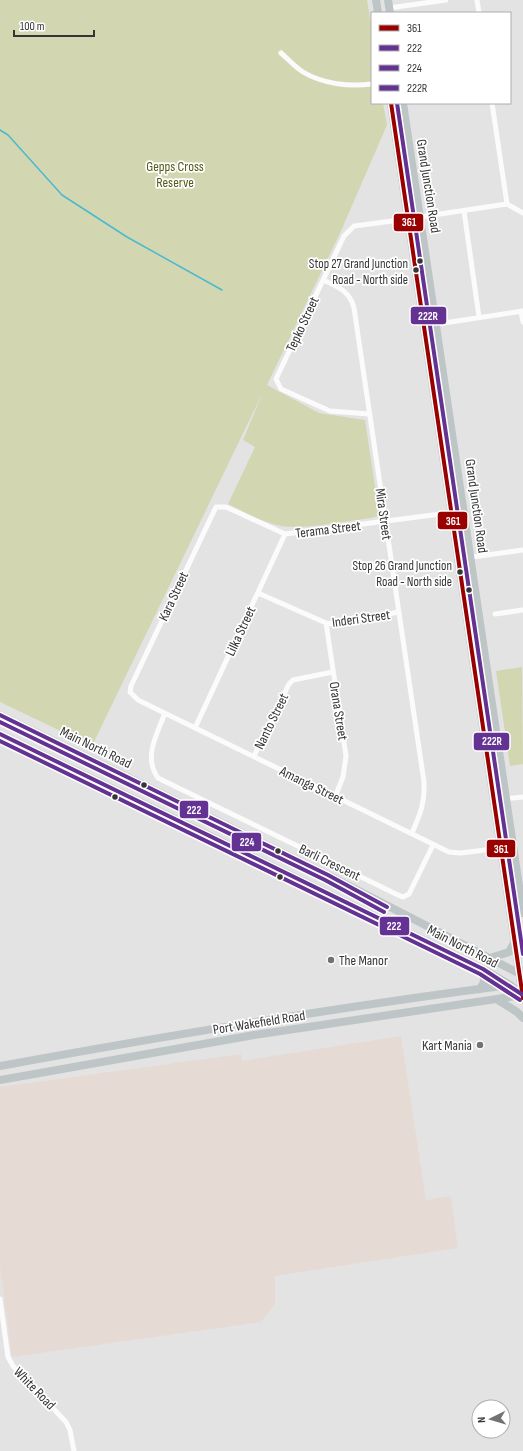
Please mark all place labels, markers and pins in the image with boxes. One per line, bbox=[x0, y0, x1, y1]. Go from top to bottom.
place label: Stop 27 Grand Junction Road - North side bbox=[309, 256, 408, 288]
unlabelled marker bbox=[415, 256, 425, 266]
marker: Stop 27 Grand Junction Road - North side bbox=[411, 265, 421, 275]
place label: Stop 26 Grand Junction Road - North side bbox=[352, 558, 452, 590]
marker: Stop 26 Grand Junction Road - North side bbox=[455, 567, 465, 577]
unlabelled marker bbox=[464, 585, 474, 595]
unlabelled marker bbox=[139, 780, 149, 790]
unlabelled marker bbox=[110, 792, 120, 802]
unlabelled marker bbox=[273, 846, 283, 856]
unlabelled marker bbox=[275, 872, 285, 882]
place label: The Manor bbox=[339, 952, 388, 969]
marker: The Manor bbox=[326, 955, 336, 965]
place label: Kart Mania bbox=[422, 1037, 472, 1054]
marker: Kart Mania bbox=[475, 1040, 485, 1050]

